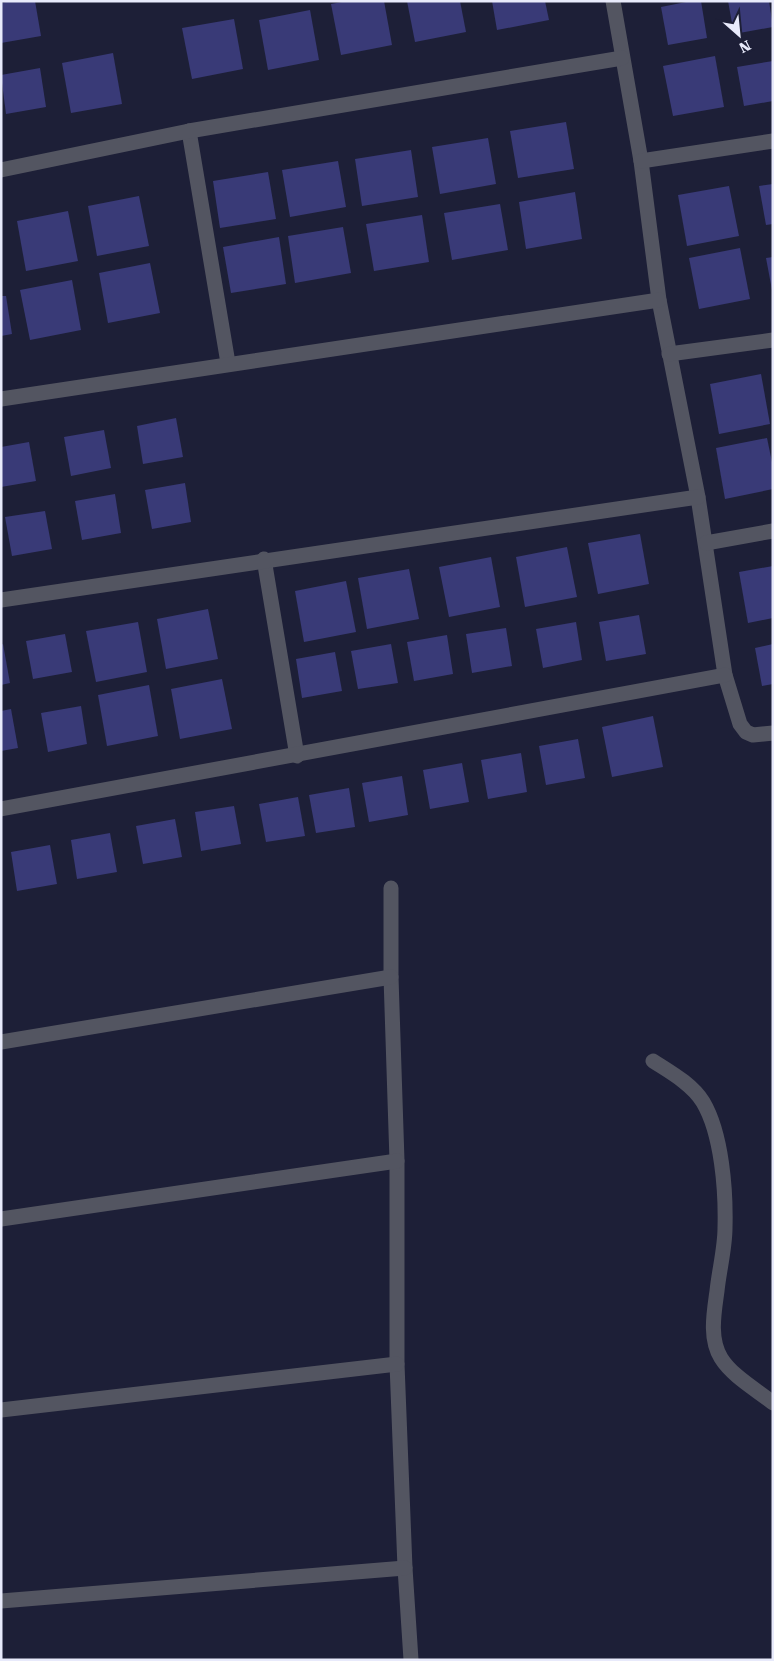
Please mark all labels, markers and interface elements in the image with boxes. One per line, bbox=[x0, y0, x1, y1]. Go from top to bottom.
north arrow bbox=[714, 10, 764, 60]
text: N bbox=[736, 37, 753, 56]

